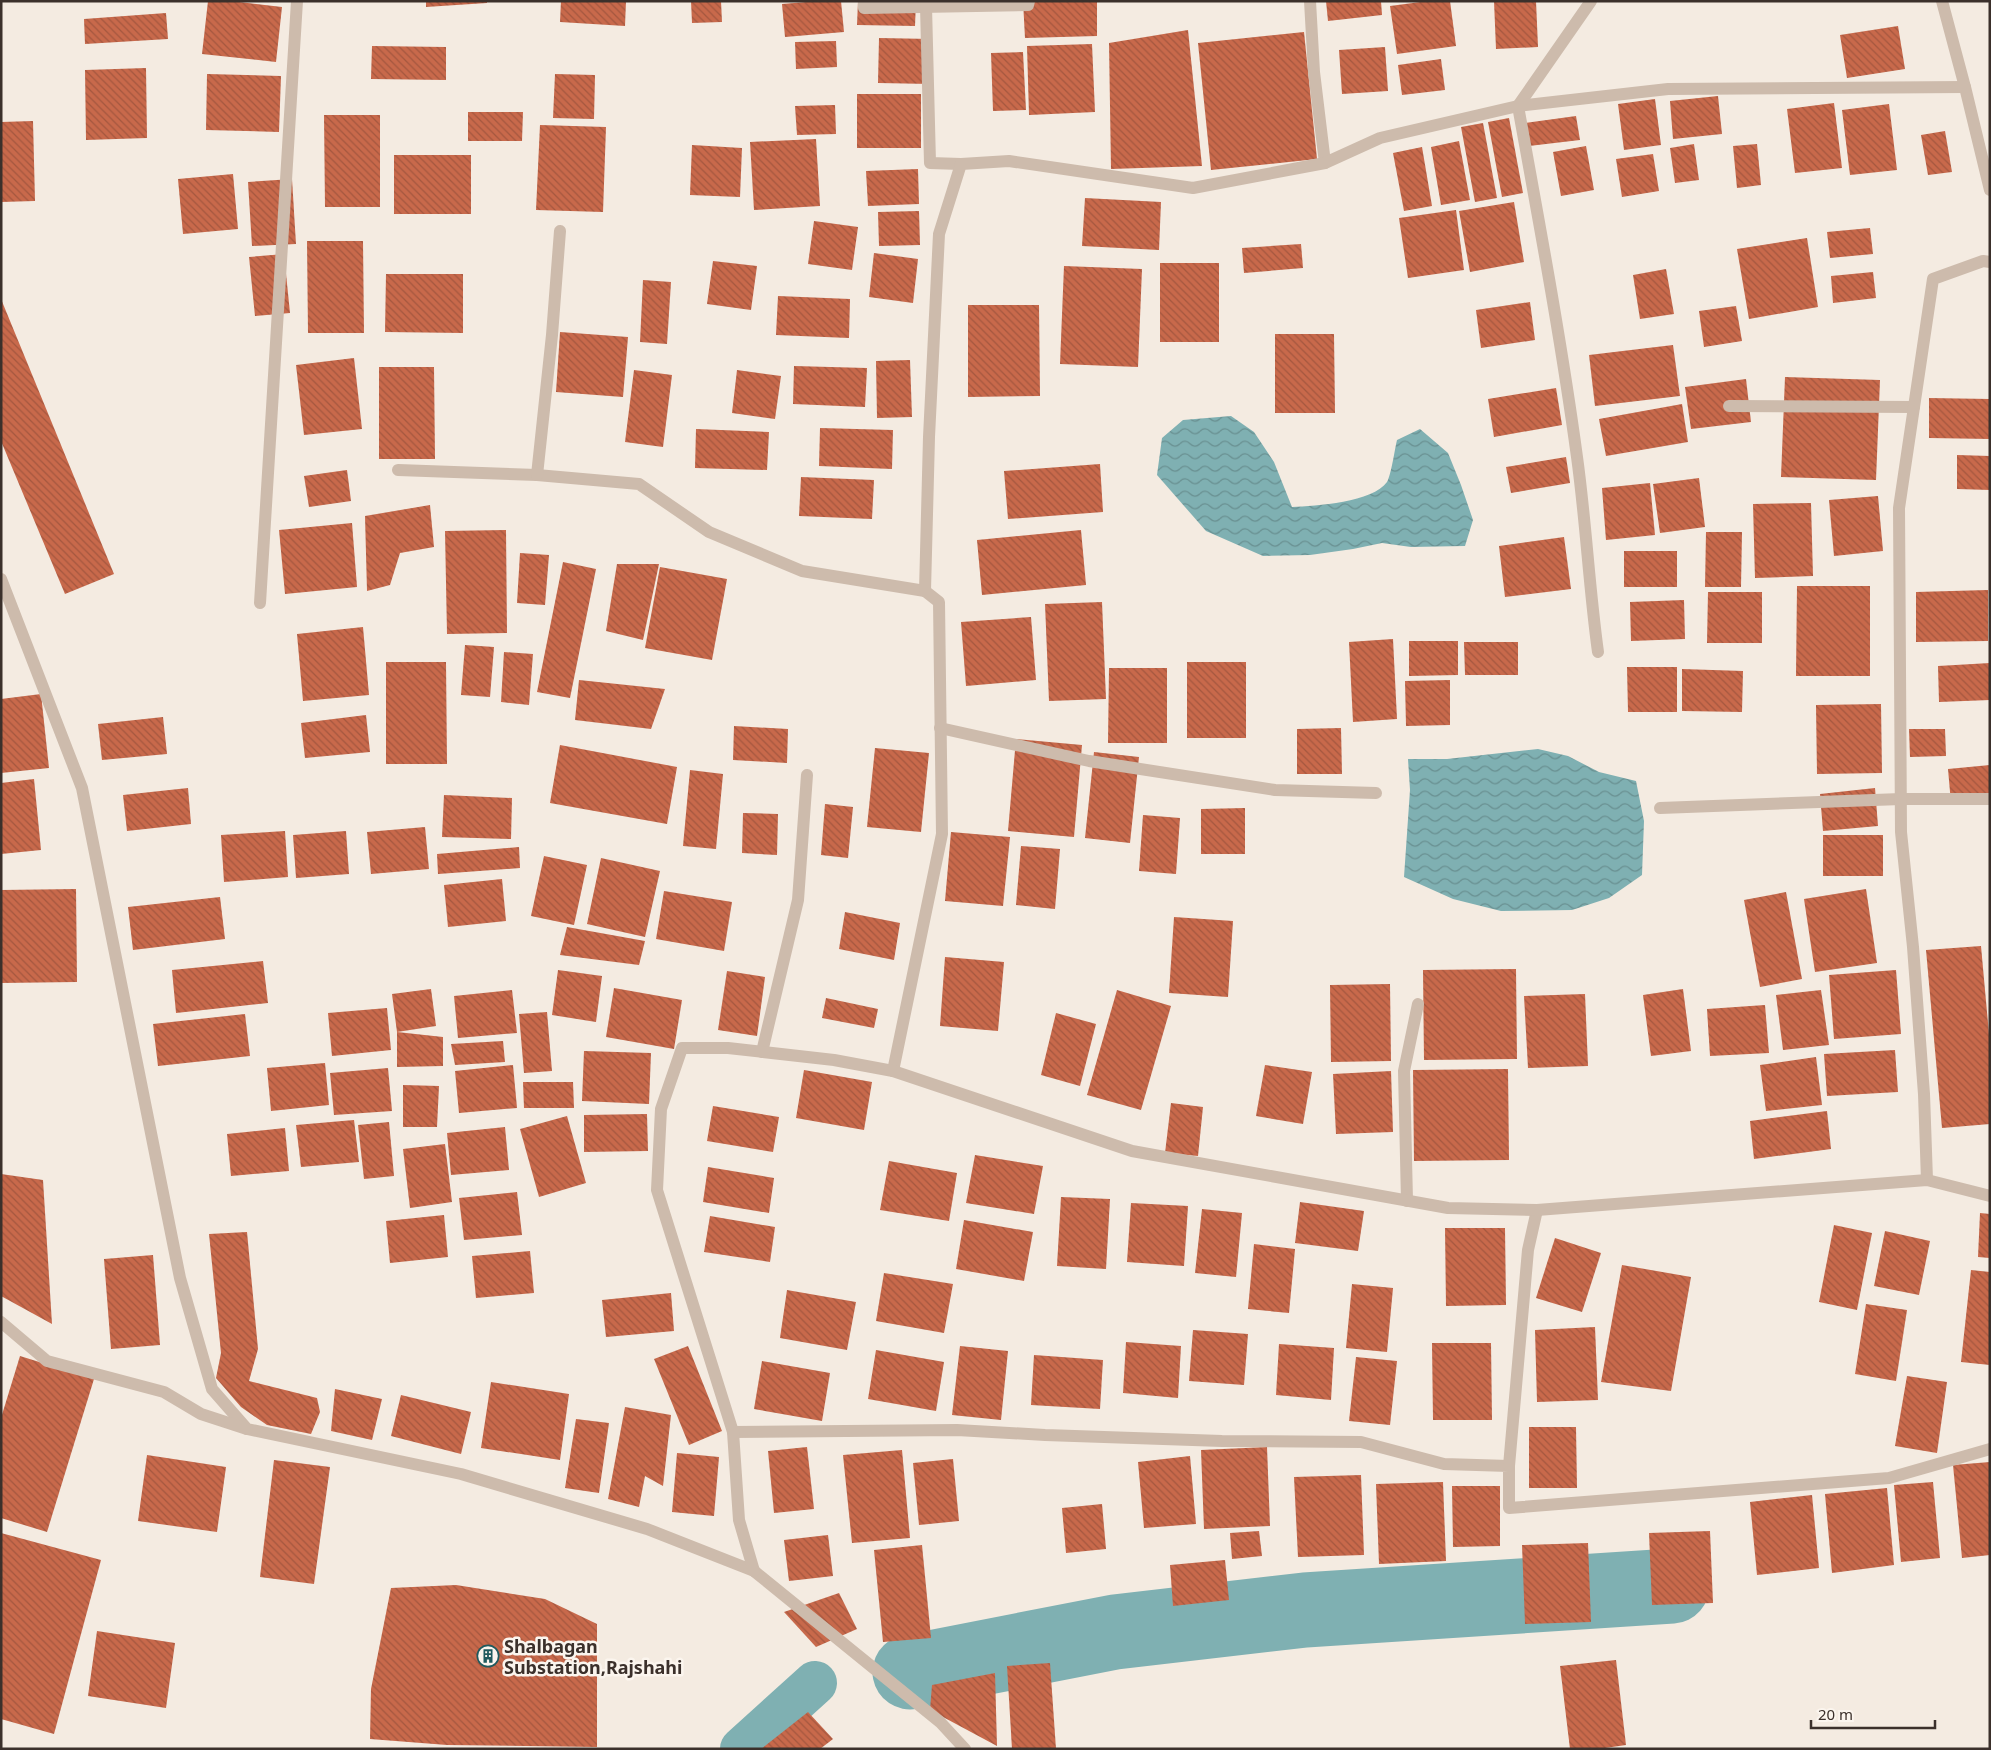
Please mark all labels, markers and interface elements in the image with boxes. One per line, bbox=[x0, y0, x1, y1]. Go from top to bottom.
place label: Shalbagan Substation,Rajshahi bbox=[504, 1634, 682, 1679]
building icon: Shalbagan Substation,Rajshahi bbox=[476, 1644, 500, 1668]
scale bar bbox=[1811, 1698, 1935, 1730]
text: 20 m bbox=[1818, 1704, 1853, 1724]

